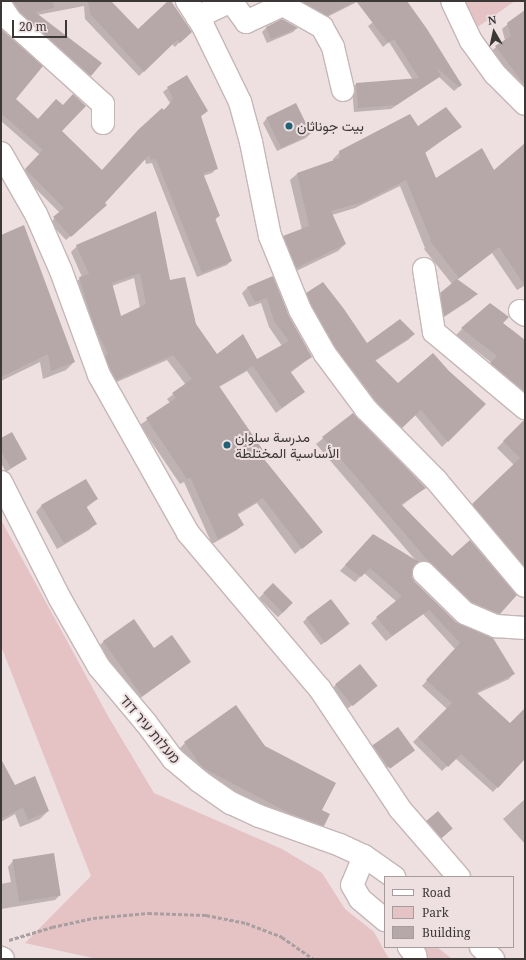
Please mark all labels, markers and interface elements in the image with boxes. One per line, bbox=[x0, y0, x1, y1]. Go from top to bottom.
scale bar bbox=[14, 12, 69, 38]
north arrow bbox=[474, 12, 514, 52]
text: N bbox=[487, 12, 497, 28]
text: 20 m bbox=[19, 18, 47, 35]
place label: بيت جوناثان bbox=[297, 118, 364, 134]
marker: بيت جوناثان bbox=[284, 121, 294, 131]
place label: مدرسة سلوان الأساسية المختلطة bbox=[235, 429, 339, 462]
marker: مدرسة سلوان الأساسية المختلطة bbox=[222, 440, 232, 450]
street label: מעלות עיר דוד bbox=[116, 691, 184, 767]
legend bbox=[384, 876, 514, 948]
text: Road bbox=[422, 884, 451, 901]
text: Park bbox=[422, 904, 449, 921]
text: Building bbox=[422, 924, 470, 941]

